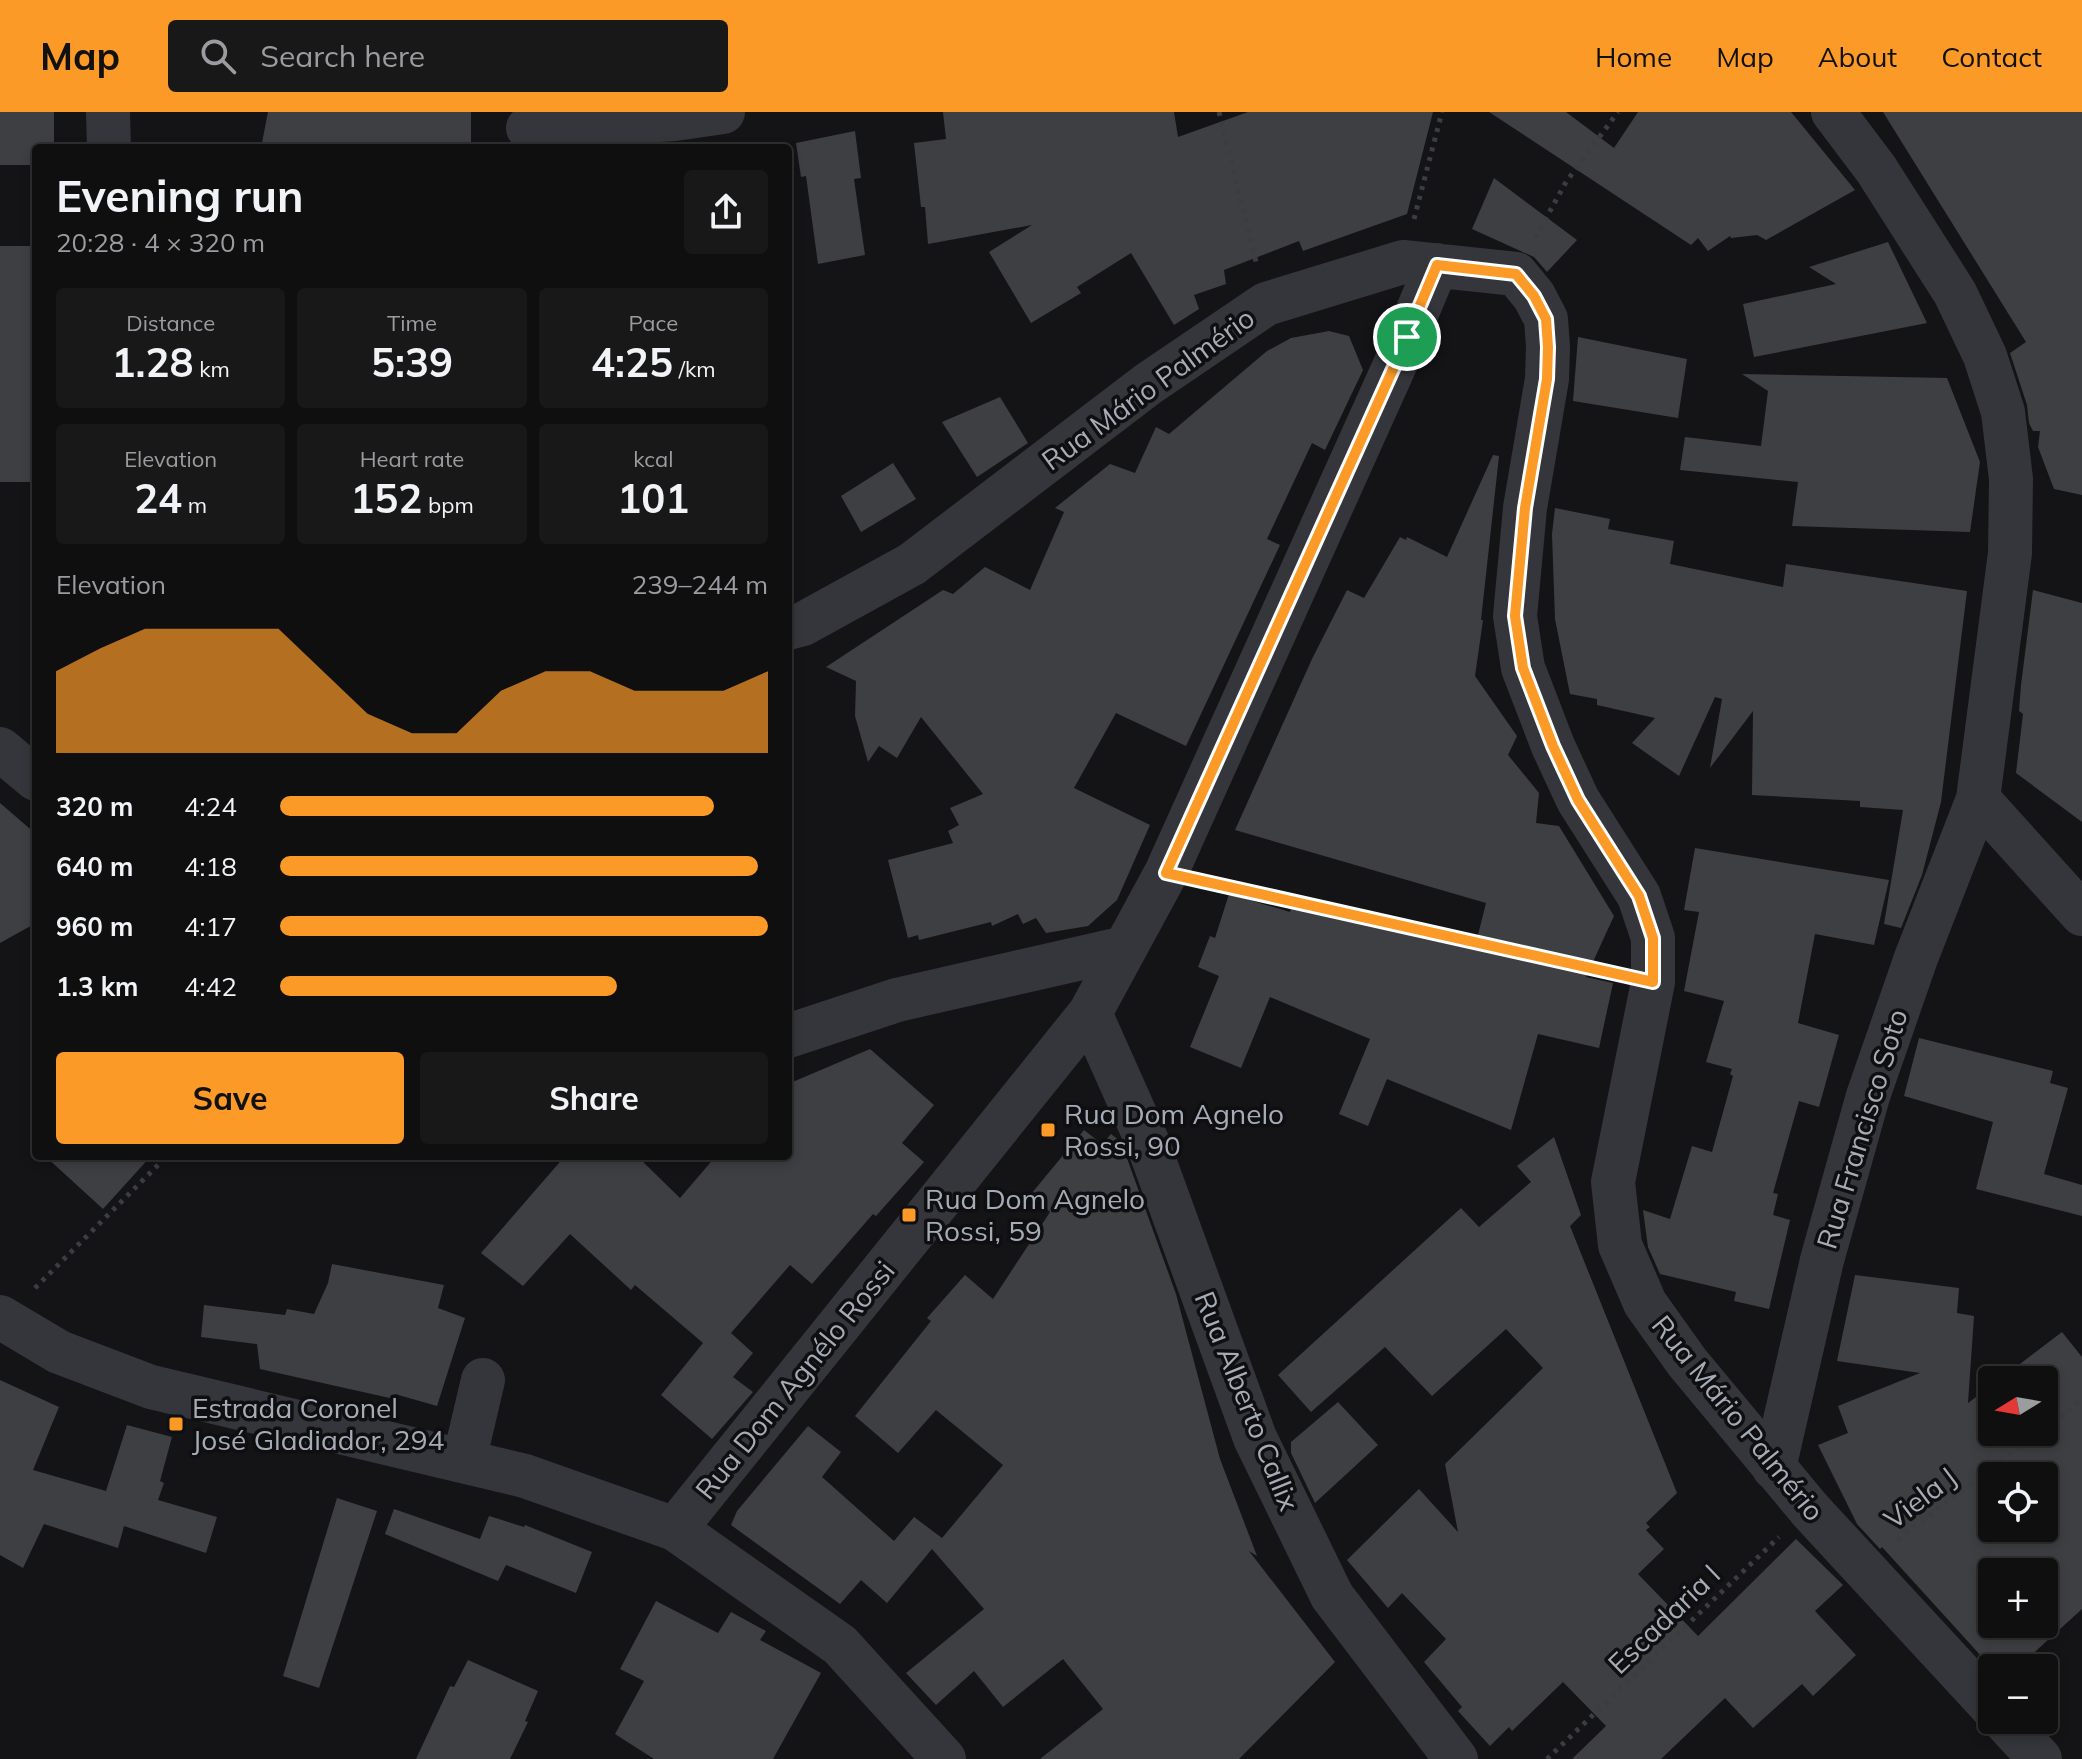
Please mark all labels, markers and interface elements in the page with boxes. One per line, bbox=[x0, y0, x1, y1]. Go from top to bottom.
search box bbox=[168, 20, 728, 92]
text: Map bbox=[40, 32, 120, 80]
icon: search bbox=[196, 34, 240, 78]
text: Search here bbox=[260, 37, 425, 75]
text: Home bbox=[1595, 39, 1672, 74]
text: Map bbox=[1716, 39, 1774, 74]
text: About bbox=[1818, 39, 1897, 74]
text: Contact bbox=[1941, 39, 2042, 74]
text: Evening run bbox=[56, 168, 303, 223]
button: share bbox=[684, 170, 768, 254]
text: 20:28 · 4 × 320 m bbox=[56, 226, 265, 259]
street label: Rua Mário Palmério bbox=[1035, 300, 1261, 477]
pin bbox=[1373, 303, 1441, 371]
text: Distance bbox=[126, 309, 215, 337]
text: Time bbox=[387, 309, 437, 337]
text: Pace bbox=[629, 309, 678, 337]
icon: arrive bbox=[1385, 315, 1429, 359]
text: 1.28 bbox=[112, 337, 193, 387]
text: 5:39 bbox=[371, 337, 453, 387]
text: 4:25 bbox=[591, 337, 673, 387]
text: km bbox=[193, 355, 230, 383]
text: /km bbox=[673, 355, 716, 383]
text: Elevation bbox=[124, 445, 217, 473]
text: Heart rate bbox=[360, 445, 464, 473]
text: kcal bbox=[633, 445, 673, 473]
text: 24 bbox=[134, 473, 182, 523]
text: 152 bbox=[350, 473, 422, 523]
text: 101 bbox=[617, 473, 689, 523]
text: m bbox=[182, 491, 207, 519]
text: bpm bbox=[422, 491, 474, 519]
text: Elevation bbox=[56, 568, 166, 601]
text: 239–244 m bbox=[632, 568, 768, 601]
text: 320 m bbox=[56, 790, 133, 823]
text: 4:24 bbox=[184, 790, 237, 823]
text: 640 m bbox=[56, 850, 133, 883]
text: 4:18 bbox=[184, 850, 237, 883]
text: 960 m bbox=[56, 910, 133, 943]
text: 4:17 bbox=[184, 910, 237, 943]
text: 1.3 km bbox=[56, 970, 139, 1003]
text: 4:42 bbox=[184, 970, 237, 1003]
street label: Rua Francisco Soto bbox=[1808, 1005, 1915, 1253]
button: Save bbox=[56, 1052, 404, 1144]
button: Share bbox=[420, 1052, 768, 1144]
place label: Rua Dom Agnelo Rossi, 90 bbox=[1064, 1096, 1284, 1163]
marker: Rua Dom Agnelo Rossi, 90 bbox=[1039, 1121, 1057, 1139]
place label: Rua Dom Agnelo Rossi, 59 bbox=[925, 1181, 1145, 1248]
marker: Rua Dom Agnelo Rossi, 59 bbox=[900, 1206, 918, 1224]
street label: Rua Dom Agnélo Rossi bbox=[688, 1253, 902, 1506]
street label: Rua Alberto Callix bbox=[1188, 1286, 1307, 1516]
street label: Rua Mário Palmério bbox=[1645, 1308, 1832, 1527]
north arrow bbox=[1978, 1366, 2058, 1446]
map controls bbox=[1978, 1366, 2058, 1734]
place label: Estrada Coronel José Gladiador, 294 bbox=[192, 1390, 444, 1457]
marker: Estrada Coronel José Gladiador, 294 bbox=[167, 1415, 185, 1433]
street label: Viela J bbox=[1877, 1459, 1963, 1536]
button: locate bbox=[1978, 1462, 2058, 1542]
street label: Escadaria I bbox=[1600, 1557, 1727, 1681]
button: + bbox=[1978, 1558, 2058, 1638]
button: − bbox=[1978, 1654, 2058, 1734]

